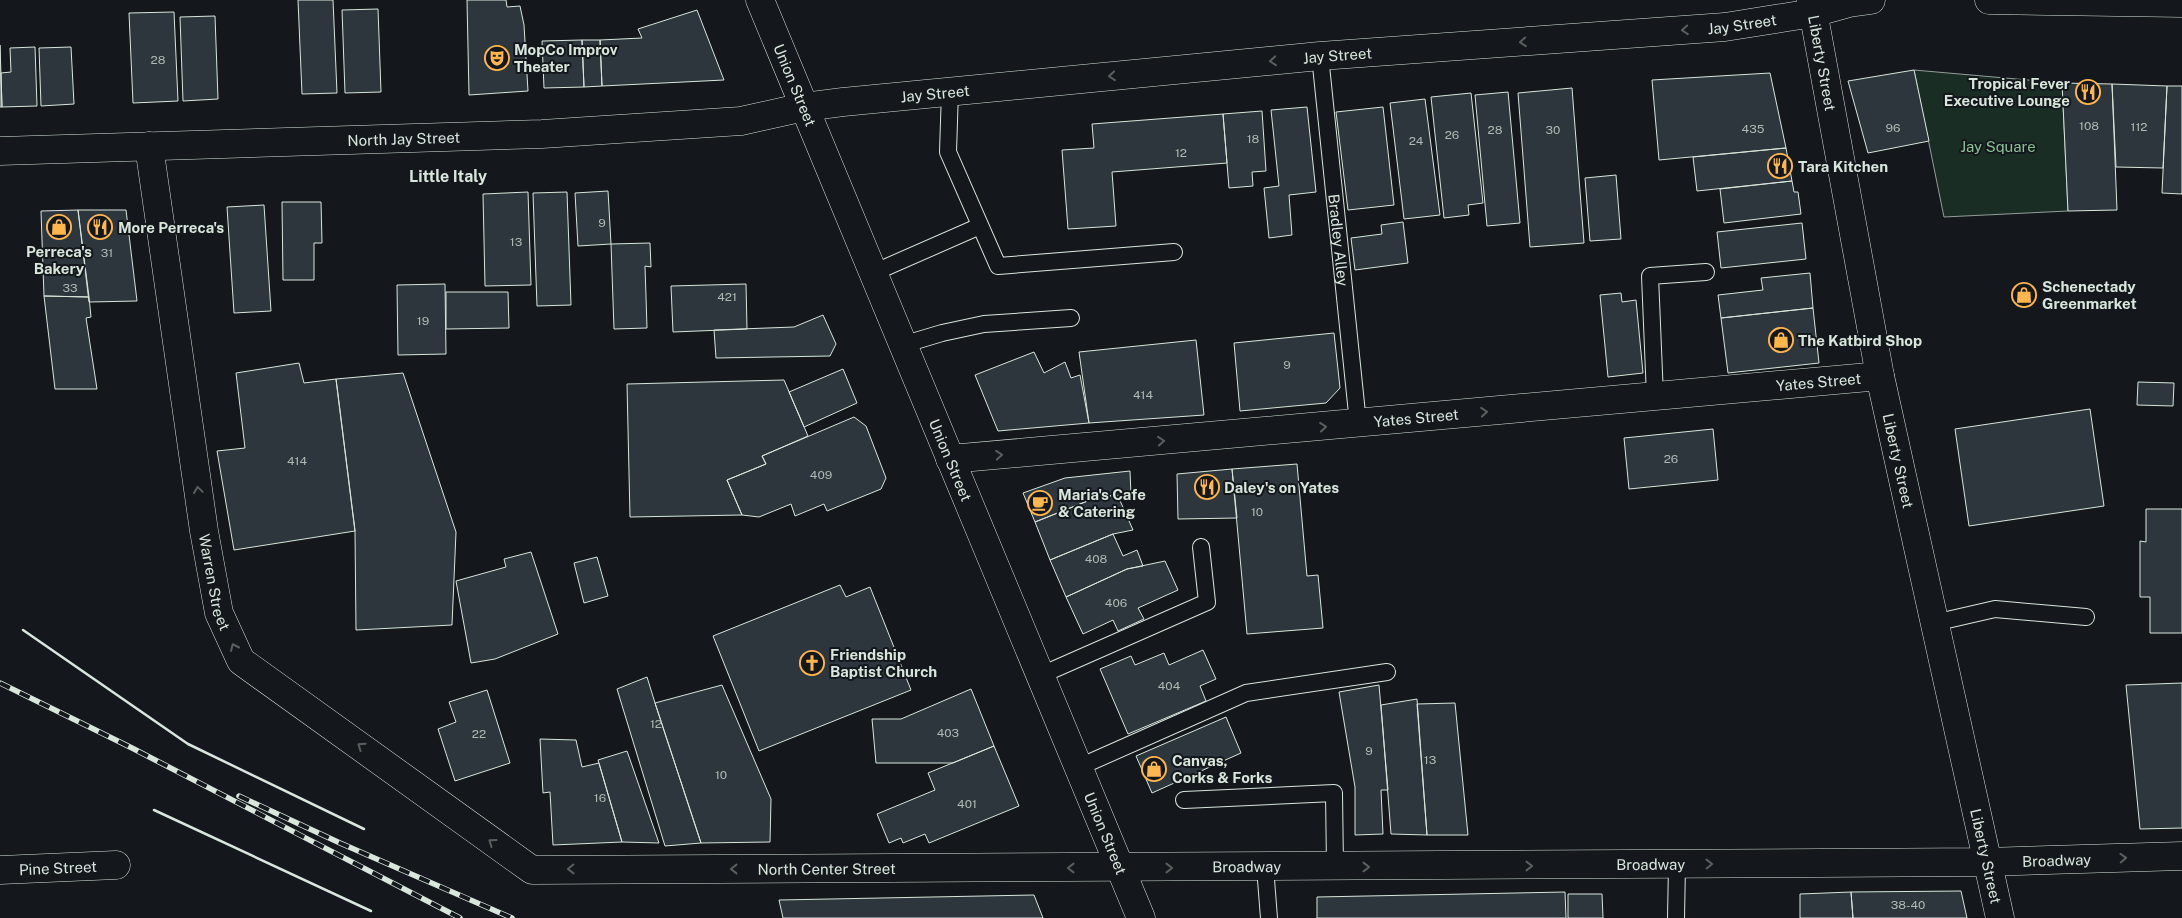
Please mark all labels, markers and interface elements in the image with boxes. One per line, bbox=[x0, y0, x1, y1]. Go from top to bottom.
street label: Jay Street bbox=[1707, 10, 1778, 37]
street label: Liberty Street bbox=[1805, 14, 1840, 112]
one-way arrow bbox=[1681, 24, 1689, 35]
one-way arrow bbox=[1518, 36, 1526, 47]
place label: MopCo Improv Theater bbox=[514, 41, 618, 75]
street label: Union Street bbox=[771, 41, 820, 129]
street label: Jay Street bbox=[1302, 44, 1373, 66]
theatre icon: MopCo Improv Theater bbox=[484, 45, 510, 71]
house number: 28 bbox=[151, 53, 166, 67]
one-way arrow bbox=[1269, 55, 1277, 66]
one-way arrow bbox=[1107, 70, 1115, 81]
place label: Tropical Fever Executive Lounge bbox=[1944, 75, 2070, 109]
restaurant icon: Tropical Fever Executive Lounge bbox=[2075, 79, 2101, 105]
street label: Jay Street bbox=[900, 81, 971, 105]
house number: 108 bbox=[2079, 119, 2099, 133]
house number: 112 bbox=[2131, 120, 2147, 134]
house number: 96 bbox=[1886, 121, 1900, 135]
house number: 435 bbox=[1742, 122, 1765, 136]
house number: 28 bbox=[1488, 123, 1503, 137]
house number: 30 bbox=[1546, 123, 1560, 137]
street label: North Jay Street bbox=[347, 128, 461, 149]
house number: 26 bbox=[1445, 128, 1459, 142]
house number: 18 bbox=[1247, 132, 1260, 146]
house number: 24 bbox=[1409, 134, 1424, 148]
park label: Jay Square bbox=[1960, 138, 2036, 155]
house number: 12 bbox=[1175, 146, 1187, 160]
restaurant icon: Tara Kitchen bbox=[1767, 153, 1793, 179]
place label: Tara Kitchen bbox=[1798, 158, 1888, 175]
district label: Little Italy bbox=[409, 167, 487, 186]
street label: Bradley Alley bbox=[1326, 193, 1352, 287]
shop icon: Perreca's Bakery bbox=[46, 214, 72, 240]
restaurant icon: More Perreca's bbox=[87, 214, 113, 240]
house number: 9 bbox=[598, 216, 606, 230]
place label: More Perreca's bbox=[118, 219, 224, 236]
house number: 13 bbox=[510, 235, 522, 249]
place label: Perreca's Bakery bbox=[26, 243, 92, 277]
house number: 31 bbox=[101, 246, 113, 260]
place label: Schenectady Greenmarket bbox=[2042, 278, 2137, 312]
house number: 33 bbox=[62, 281, 78, 295]
shop icon: Schenectady Greenmarket bbox=[2011, 282, 2037, 308]
house number: 421 bbox=[717, 290, 737, 304]
house number: 19 bbox=[417, 314, 429, 328]
shop icon: The Katbird Shop bbox=[1768, 327, 1794, 353]
place label: The Katbird Shop bbox=[1798, 332, 1922, 349]
house number: 9 bbox=[1283, 358, 1291, 372]
street label: Yates Street bbox=[1775, 369, 1862, 394]
house number: 414 bbox=[1133, 388, 1153, 402]
street label: Yates Street bbox=[1373, 405, 1460, 430]
one-way arrow bbox=[1481, 407, 1489, 418]
street label: Liberty Street bbox=[1880, 412, 1918, 510]
street label: Union Street bbox=[926, 416, 976, 504]
one-way arrow bbox=[1319, 421, 1327, 432]
one-way arrow bbox=[1157, 435, 1165, 446]
one-way arrow bbox=[995, 449, 1003, 460]
house number: 26 bbox=[1664, 452, 1678, 466]
house number: 414 bbox=[287, 454, 307, 468]
house number: 409 bbox=[810, 468, 832, 482]
restaurant icon: Daley's on Yates bbox=[1194, 474, 1220, 500]
place label: Daley's on Yates bbox=[1224, 479, 1339, 496]
one-way arrow bbox=[193, 485, 204, 493]
place label: Maria's Cafe & Catering bbox=[1058, 486, 1146, 520]
cafe icon: Maria's Cafe & Catering bbox=[1027, 490, 1053, 516]
house number: 10 bbox=[1251, 505, 1263, 519]
street label: Warren Street bbox=[196, 532, 234, 633]
house number: 408 bbox=[1085, 552, 1108, 566]
house number: 406 bbox=[1105, 596, 1127, 610]
one-way arrow bbox=[230, 643, 241, 652]
place label: Friendship Baptist Church bbox=[830, 646, 937, 680]
church icon: Friendship Baptist Church bbox=[799, 650, 825, 676]
house number: 404 bbox=[1158, 679, 1181, 693]
house number: 12 bbox=[650, 717, 662, 731]
house number: 403 bbox=[937, 726, 959, 740]
house number: 22 bbox=[472, 727, 486, 741]
one-way arrow bbox=[357, 743, 367, 752]
house number: 9 bbox=[1365, 744, 1373, 758]
place label: Canvas, Corks & Forks bbox=[1172, 752, 1272, 786]
house number: 13 bbox=[1424, 753, 1436, 767]
shop icon: Canvas, Corks & Forks bbox=[1141, 756, 1167, 782]
house number: 10 bbox=[715, 768, 727, 782]
street label: Union Street bbox=[1081, 789, 1130, 877]
house number: 16 bbox=[594, 791, 606, 805]
house number: 401 bbox=[957, 797, 977, 811]
street label: Liberty Street bbox=[1968, 807, 2005, 905]
one-way arrow bbox=[488, 839, 498, 848]
street label: Broadway bbox=[2022, 850, 2091, 869]
one-way arrow bbox=[2119, 853, 2127, 863]
street label: Broadway bbox=[1616, 855, 1685, 873]
street label: Pine Street bbox=[19, 857, 97, 878]
street label: Broadway bbox=[1212, 857, 1281, 875]
street label: North Center Street bbox=[758, 859, 896, 877]
one-way arrow bbox=[1705, 859, 1713, 869]
one-way arrow bbox=[1525, 861, 1533, 871]
one-way arrow bbox=[1362, 862, 1370, 872]
one-way arrow bbox=[1067, 863, 1074, 873]
one-way arrow bbox=[1165, 863, 1173, 873]
one-way arrow bbox=[567, 864, 574, 874]
one-way arrow bbox=[729, 864, 737, 874]
house number: 38-40 bbox=[1891, 898, 1925, 912]

